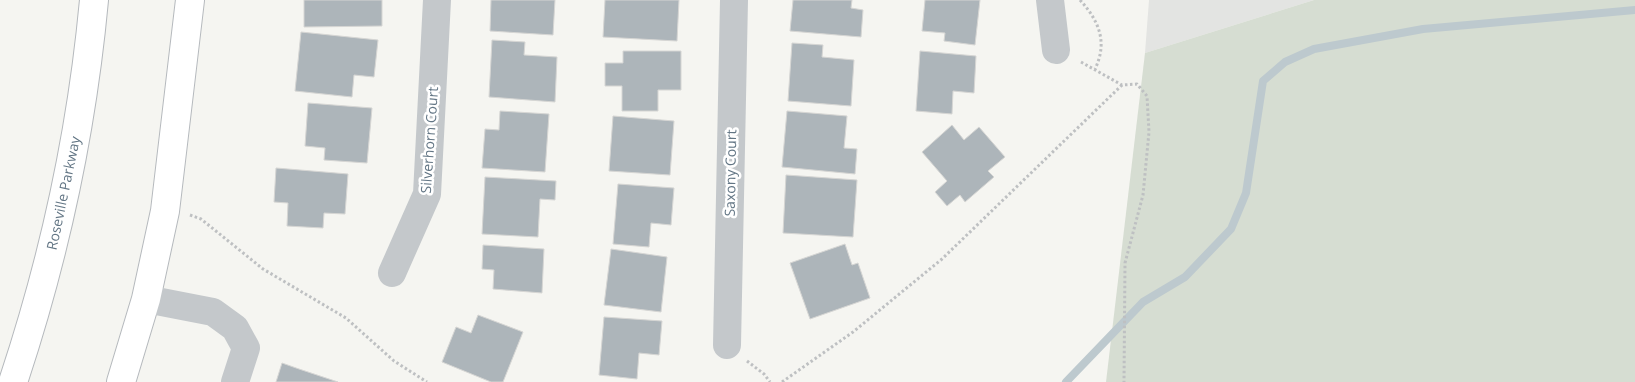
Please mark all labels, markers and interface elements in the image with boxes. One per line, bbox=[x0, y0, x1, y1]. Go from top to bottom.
street label: Silverhorn Court bbox=[416, 86, 442, 194]
street label: Saxony Court bbox=[720, 129, 740, 217]
street label: Roseville Parkway bbox=[42, 134, 85, 252]

